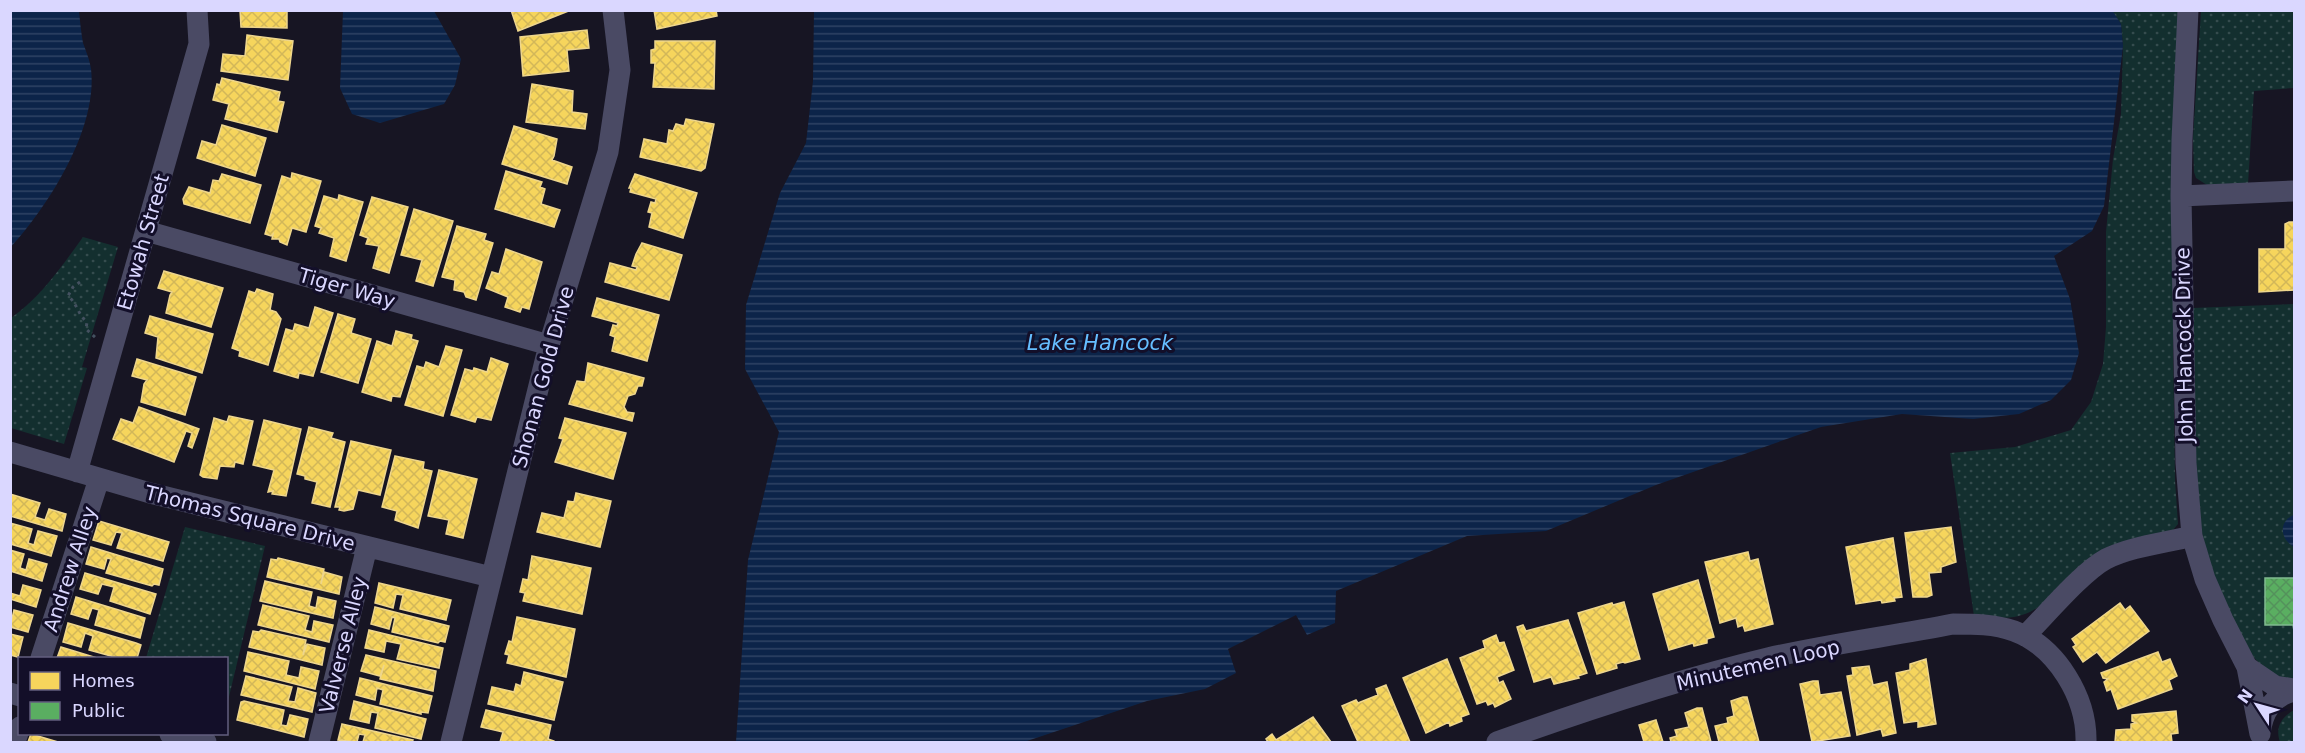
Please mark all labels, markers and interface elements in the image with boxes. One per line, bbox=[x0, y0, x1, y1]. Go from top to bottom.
street label: Etowah Street bbox=[112, 171, 174, 313]
street label: John Hancock Drive bbox=[2170, 247, 2198, 445]
street label: Tiger Way bbox=[295, 262, 398, 313]
street label: Shonan Gold Drive bbox=[507, 283, 579, 471]
water label: Lake Hancock bbox=[1027, 331, 1174, 355]
street label: Thomas Square Drive bbox=[141, 480, 358, 556]
street label: Andrew Alley bbox=[38, 503, 102, 635]
street label: Valverse Alley bbox=[314, 574, 372, 716]
street label: Minutemen Loop bbox=[1674, 635, 1842, 695]
legend bbox=[18, 657, 228, 735]
text: Homes bbox=[72, 670, 135, 691]
north arrow bbox=[2227, 675, 2287, 735]
text: N bbox=[2234, 685, 2257, 707]
text: Public bbox=[72, 700, 125, 721]

